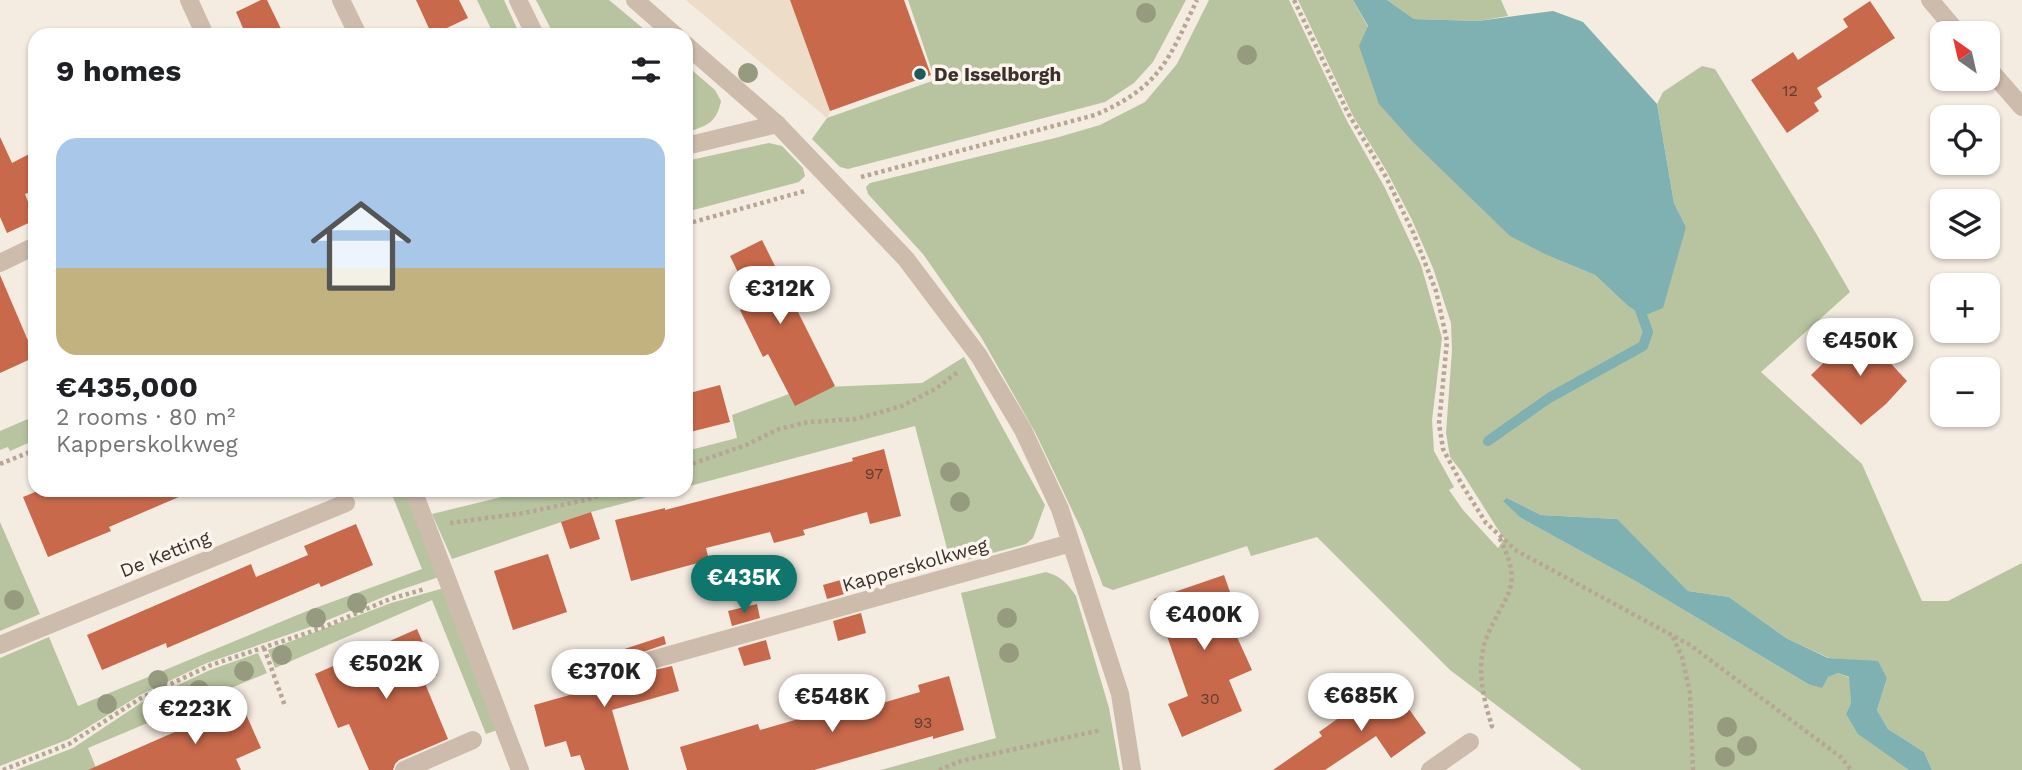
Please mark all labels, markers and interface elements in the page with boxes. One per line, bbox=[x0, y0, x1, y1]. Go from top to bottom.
north arrow bbox=[1930, 21, 2000, 91]
map controls bbox=[1930, 21, 2000, 427]
icon: filters bbox=[627, 51, 665, 89]
text: 9 homes bbox=[56, 53, 181, 88]
place label: De Isselborgh bbox=[934, 63, 1061, 86]
marker: De Isselborgh bbox=[912, 66, 928, 82]
house number: 12 bbox=[1782, 81, 1798, 100]
button: locate bbox=[1930, 105, 2000, 175]
icon: home bbox=[298, 183, 424, 309]
button: layers bbox=[1930, 189, 2000, 259]
pin: €312K bbox=[731, 266, 829, 326]
button: + bbox=[1930, 273, 2000, 343]
text: €312K bbox=[745, 275, 815, 302]
pin: €450K bbox=[1811, 318, 1909, 378]
text: €450K bbox=[1822, 327, 1898, 354]
button: − bbox=[1930, 357, 2000, 427]
text: €435,000 bbox=[56, 369, 198, 404]
text: 2 rooms · 80 m² bbox=[56, 404, 235, 431]
text: Kapperskolkweg bbox=[56, 431, 238, 458]
house number: 97 bbox=[865, 464, 883, 483]
street label: De Ketting bbox=[117, 525, 214, 582]
street label: Kapperskolkweg bbox=[840, 533, 991, 597]
pin: €435K bbox=[695, 556, 793, 615]
text: €435K bbox=[707, 564, 781, 591]
pin: €400K bbox=[1155, 592, 1253, 652]
text: €400K bbox=[1166, 601, 1242, 628]
pin: €502K bbox=[337, 642, 435, 701]
text: €502K bbox=[349, 650, 423, 677]
pin: €370K bbox=[555, 650, 653, 709]
text: €370K bbox=[567, 658, 641, 685]
pin: €548K bbox=[783, 674, 881, 734]
pin: €685K bbox=[1312, 674, 1410, 733]
text: €685K bbox=[1324, 682, 1398, 709]
text: €548K bbox=[795, 683, 869, 710]
pin: €223K bbox=[146, 686, 244, 746]
house number: 30 bbox=[1200, 689, 1220, 708]
text: €223K bbox=[158, 695, 232, 722]
house number: 93 bbox=[914, 713, 932, 732]

